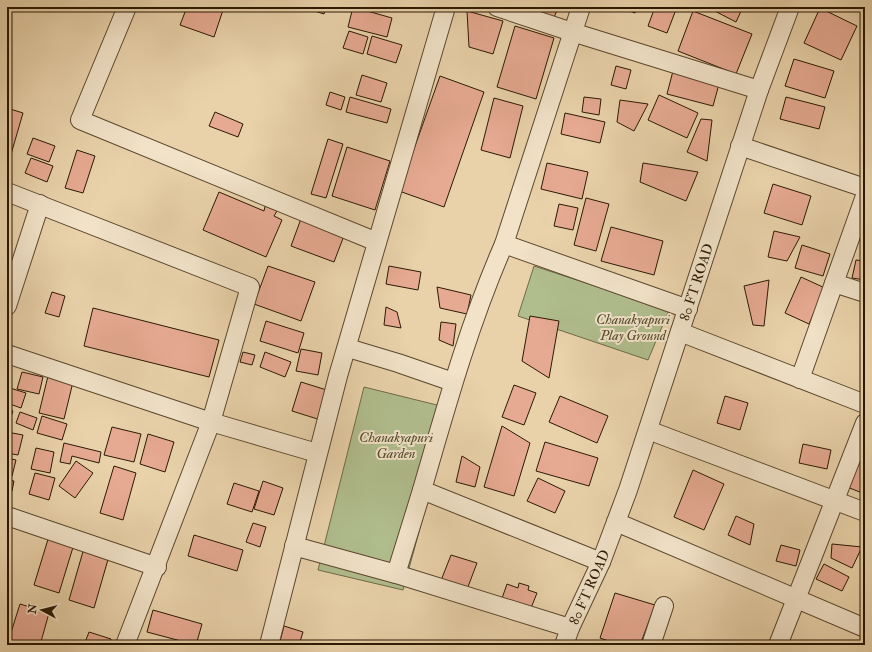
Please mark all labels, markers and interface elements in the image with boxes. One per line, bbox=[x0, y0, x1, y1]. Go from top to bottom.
street label: 80 FT ROAD bbox=[676, 241, 717, 323]
park label: Chanakyapuri Play Ground bbox=[596, 311, 670, 344]
park label: Chanakyapuri Garden bbox=[359, 429, 433, 462]
street label: 80 FT ROAD bbox=[565, 547, 614, 627]
north arrow bbox=[22, 590, 62, 630]
text: N bbox=[25, 602, 40, 616]

